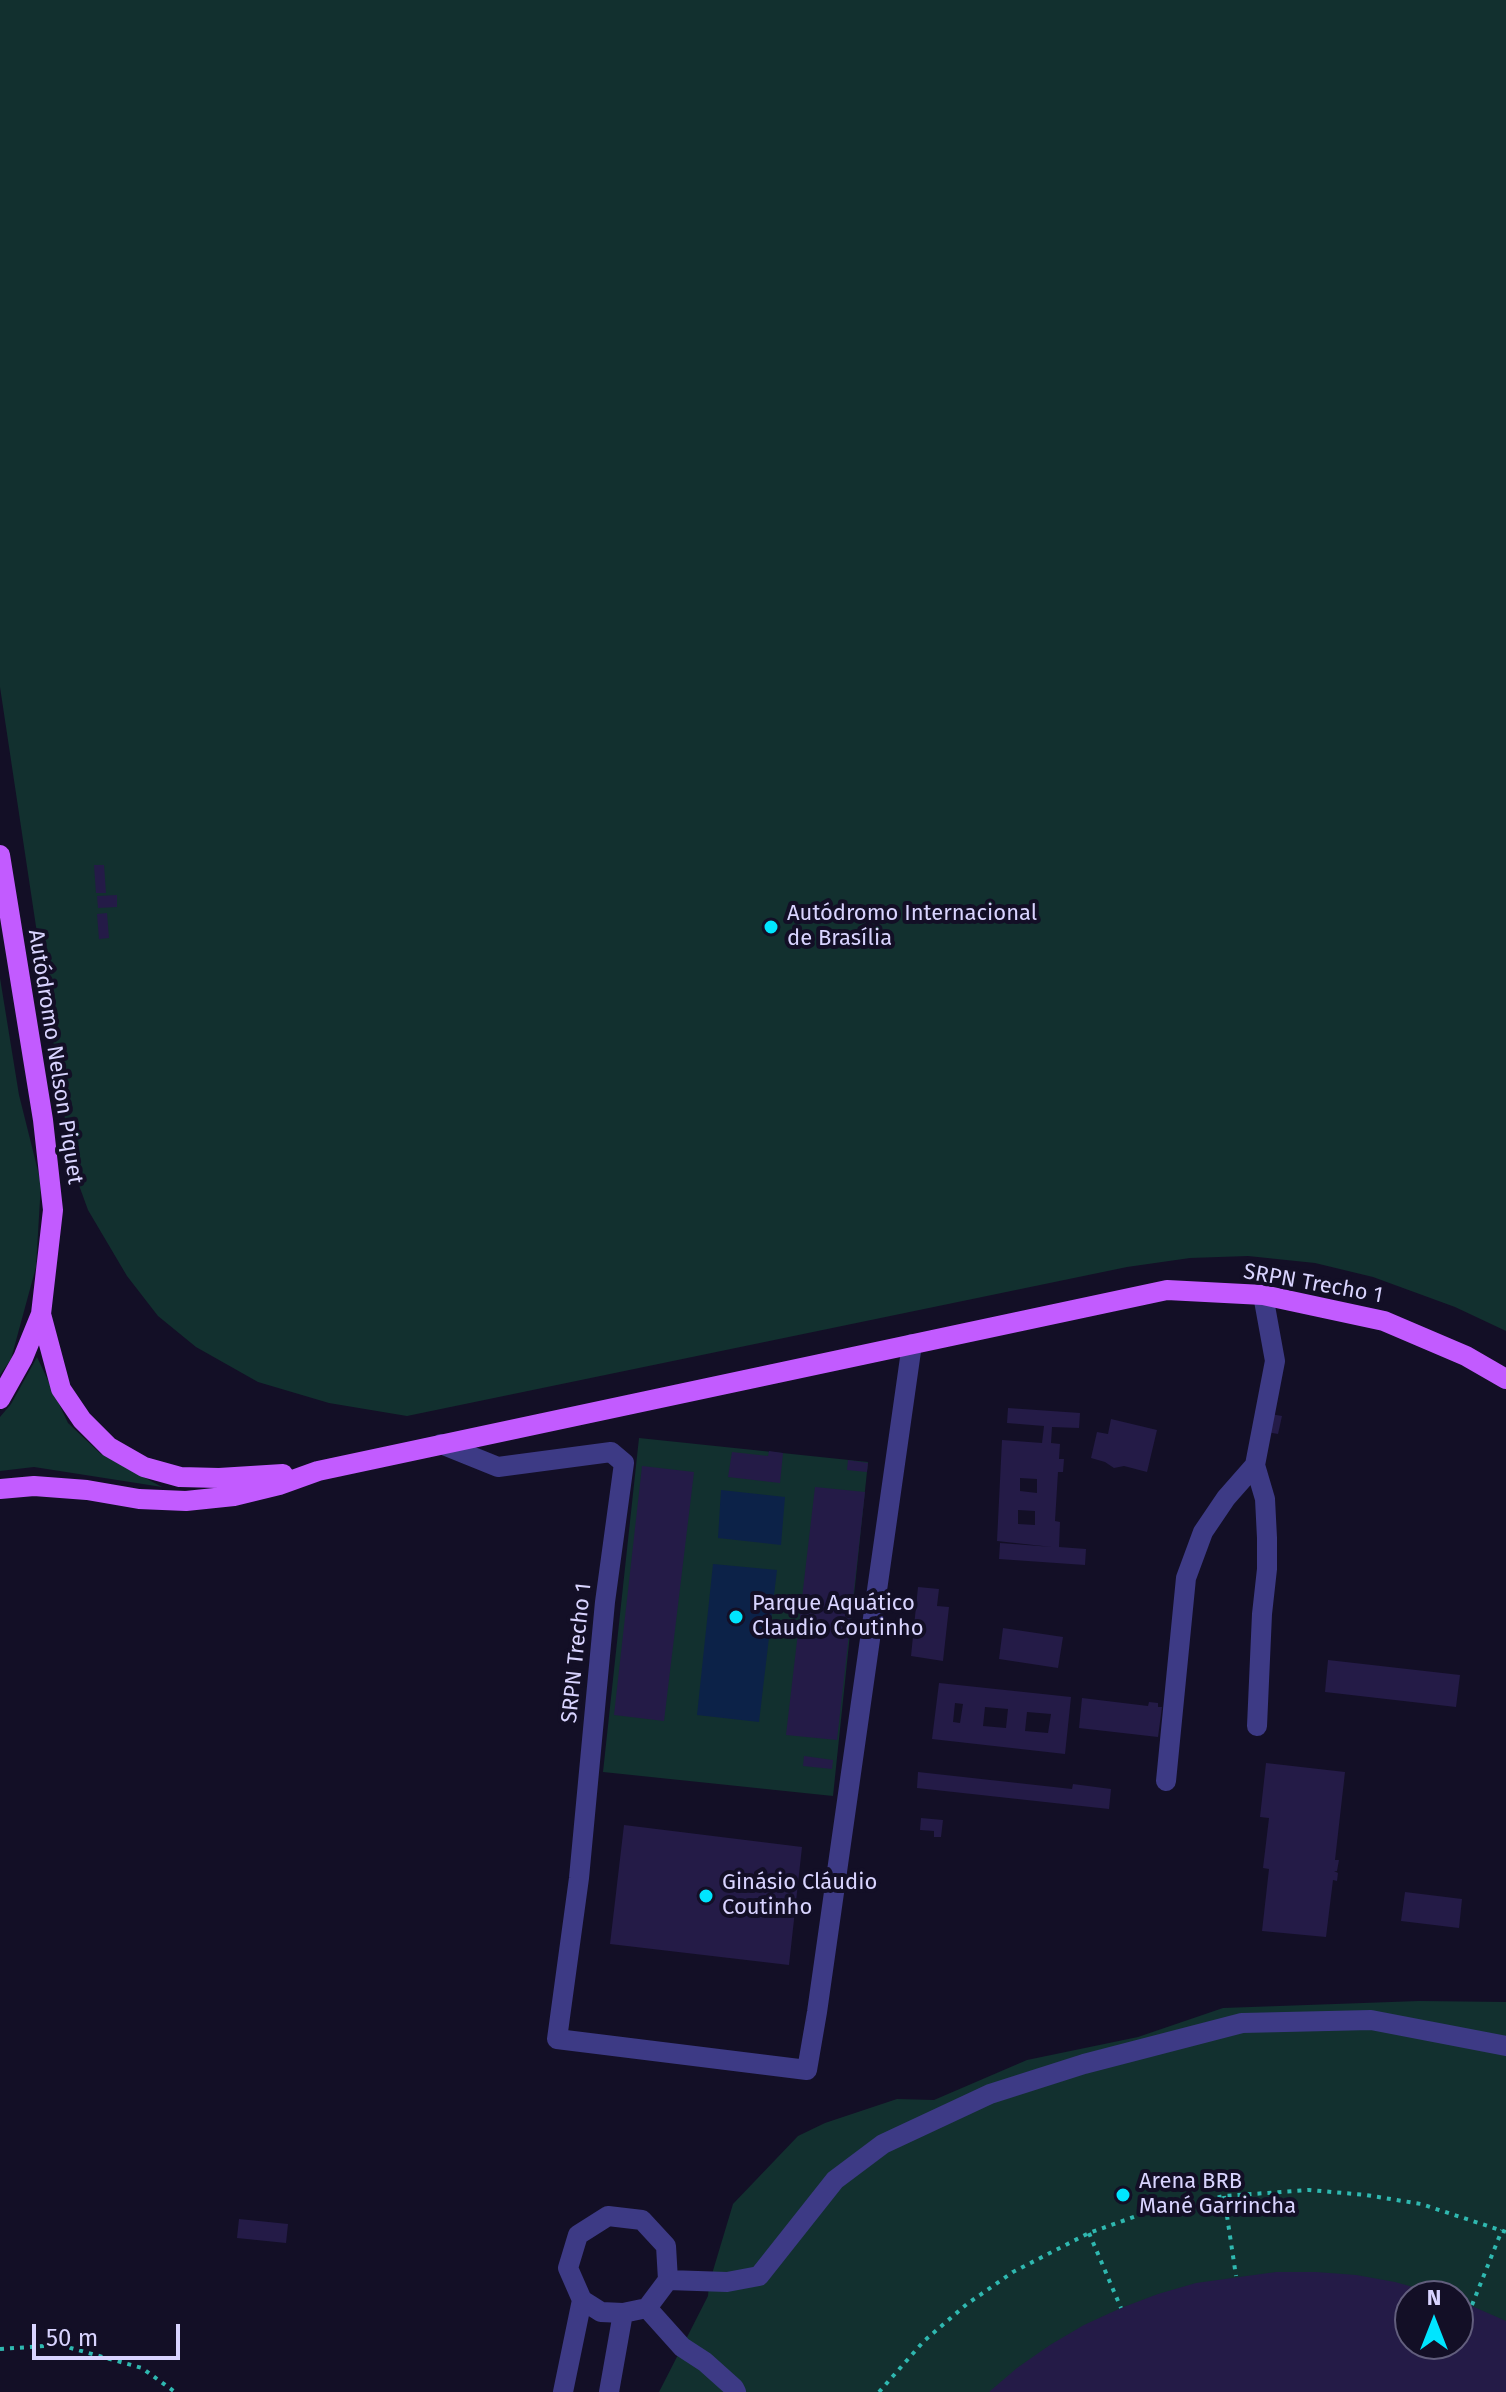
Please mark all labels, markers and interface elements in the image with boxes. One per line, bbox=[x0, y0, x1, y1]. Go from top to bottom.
place label: Autódromo Internacional de Brasília bbox=[787, 901, 1037, 952]
marker: Autódromo Internacional de Brasília bbox=[762, 918, 780, 936]
street label: Autódromo Nelson Piquet bbox=[22, 928, 88, 1186]
street label: SRPN Trecho 1 bbox=[1241, 1259, 1385, 1309]
street label: SRPN Trecho 1 bbox=[556, 1581, 598, 1725]
place label: Parque Aquático Claudio Coutinho bbox=[752, 1591, 924, 1642]
marker: Parque Aquático Claudio Coutinho bbox=[727, 1608, 745, 1626]
place label: Ginásio Cláudio Coutinho bbox=[722, 1870, 877, 1922]
marker: Ginásio Cláudio Coutinho bbox=[697, 1887, 715, 1905]
place label: Arena BRB Mané Garrincha bbox=[1139, 2169, 1296, 2220]
marker: Arena BRB Mané Garrincha bbox=[1114, 2186, 1132, 2204]
north arrow bbox=[1394, 2280, 1474, 2360]
text: N bbox=[1427, 2284, 1441, 2311]
scale bar bbox=[36, 2308, 184, 2358]
text: 50 m bbox=[46, 2324, 98, 2352]

